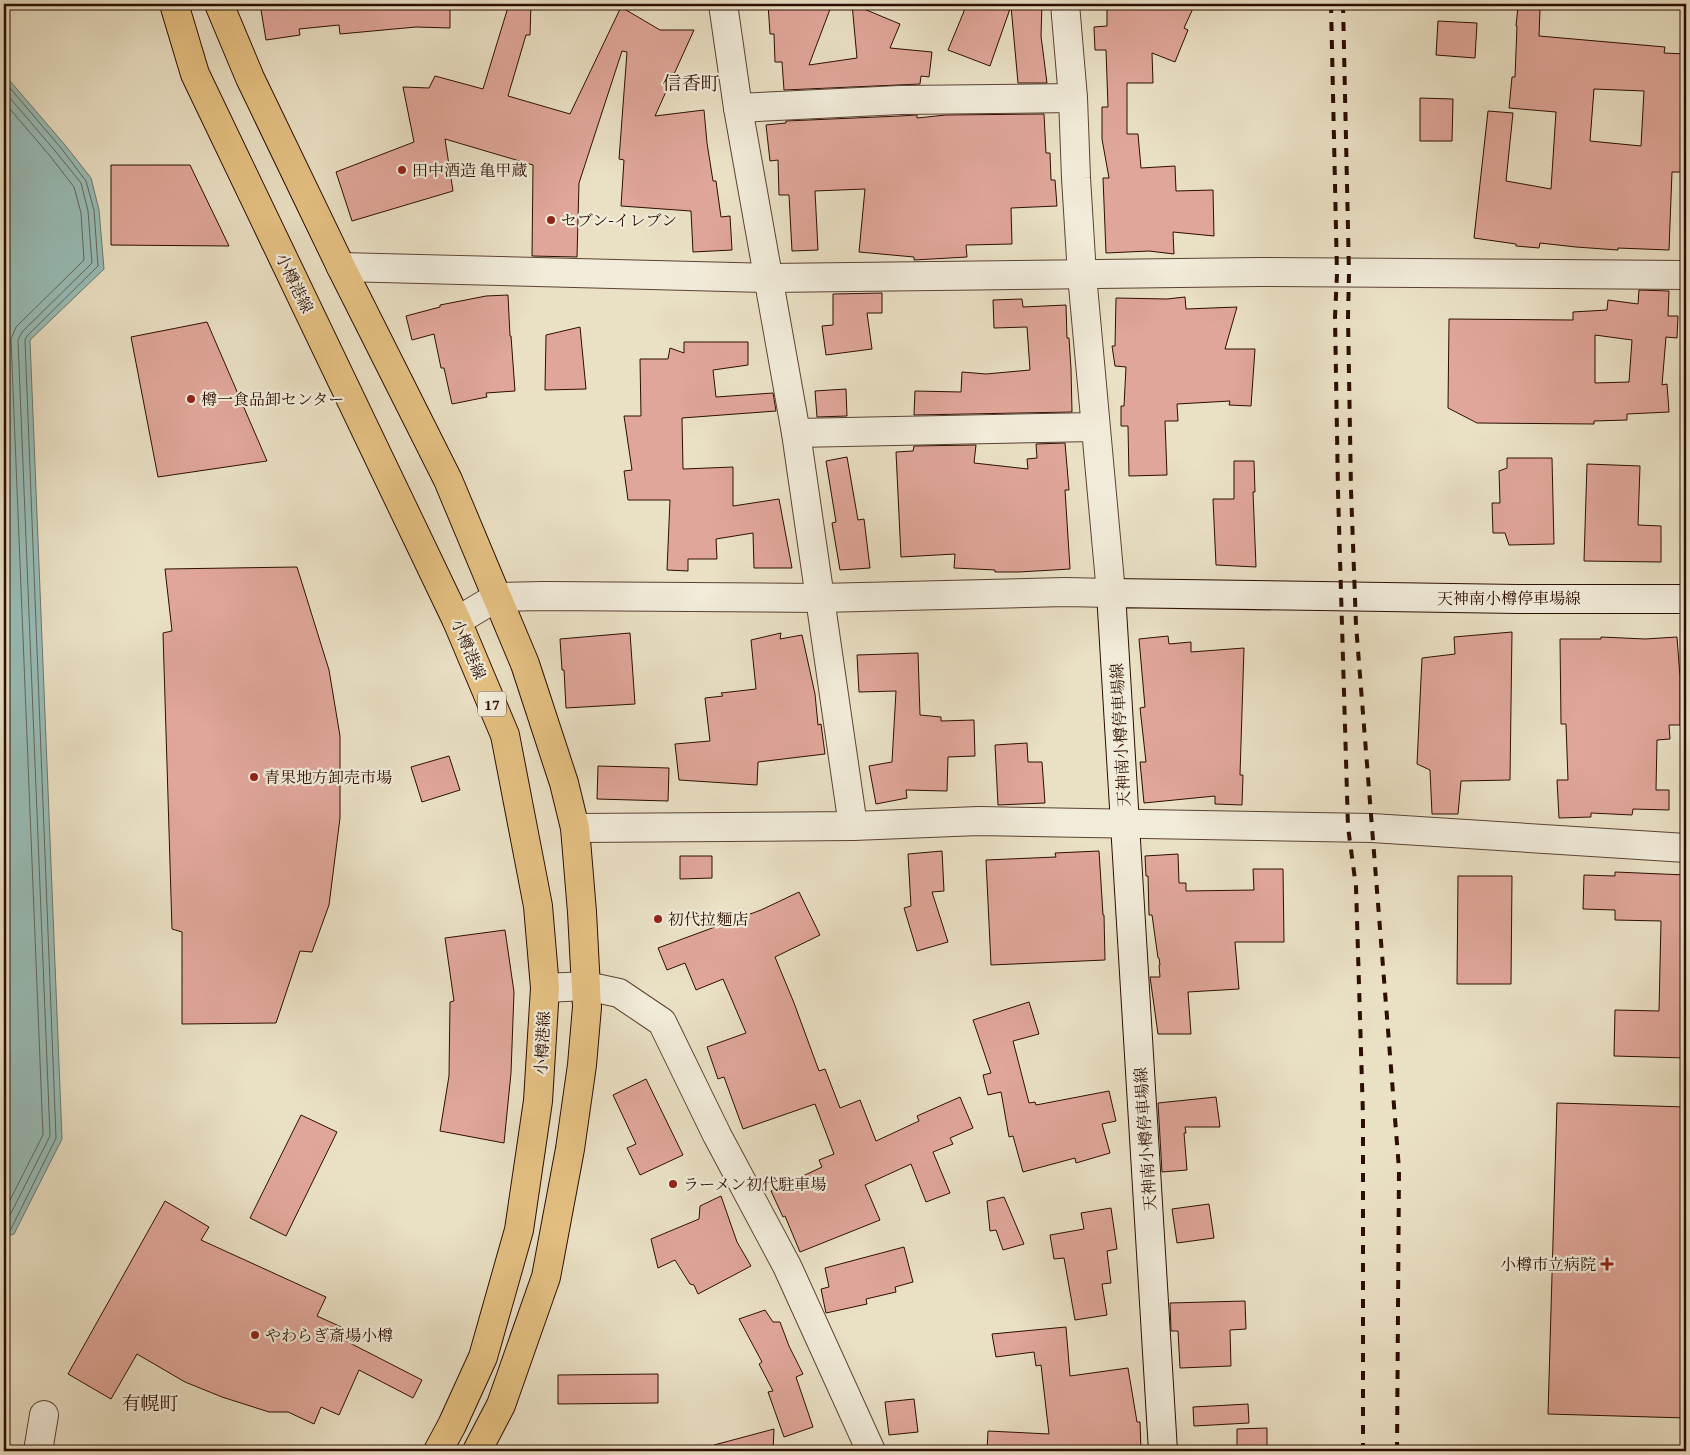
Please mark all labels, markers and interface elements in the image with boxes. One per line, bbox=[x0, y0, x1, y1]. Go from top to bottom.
district label: 信香町 bbox=[662, 69, 720, 97]
place label: 田中酒造 亀甲蔵 bbox=[412, 158, 528, 182]
marker: 田中酒造 亀甲蔵 bbox=[396, 164, 408, 176]
place label: セブン-イレブン bbox=[561, 208, 677, 232]
marker: セブン-イレブン bbox=[545, 214, 557, 226]
street label: 小樽港線 bbox=[270, 249, 320, 317]
place label: 樽一食品卸センター bbox=[201, 387, 344, 411]
marker: 樽一食品卸センター bbox=[185, 393, 197, 405]
street label: 天神南小樽停車場線 bbox=[1437, 586, 1581, 610]
street label: 小樽港線 bbox=[445, 615, 493, 683]
street label: 天神南小樽停車場線 bbox=[1104, 662, 1136, 808]
road number: 17 bbox=[478, 692, 506, 716]
place label: 青果地方卸売市場 bbox=[264, 765, 392, 789]
marker: 青果地方卸売市場 bbox=[248, 771, 260, 783]
place label: 初代拉麵店 bbox=[668, 907, 748, 931]
marker: 初代拉麵店 bbox=[652, 913, 664, 925]
street label: 小樽港線 bbox=[528, 1010, 556, 1076]
street label: 天神南小樽停車場線 bbox=[1128, 1066, 1162, 1212]
place label: ラーメン初代駐車場 bbox=[683, 1172, 826, 1196]
marker: ラーメン初代駐車場 bbox=[667, 1178, 679, 1190]
place label: 小樽市立病院 bbox=[1500, 1252, 1596, 1276]
marker: 小樽市立病院 bbox=[1600, 1257, 1614, 1271]
place label: やわらぎ斎場小樽 bbox=[265, 1323, 393, 1347]
marker: やわらぎ斎場小樽 bbox=[249, 1329, 261, 1341]
district label: 有幌町 bbox=[121, 1389, 179, 1417]

